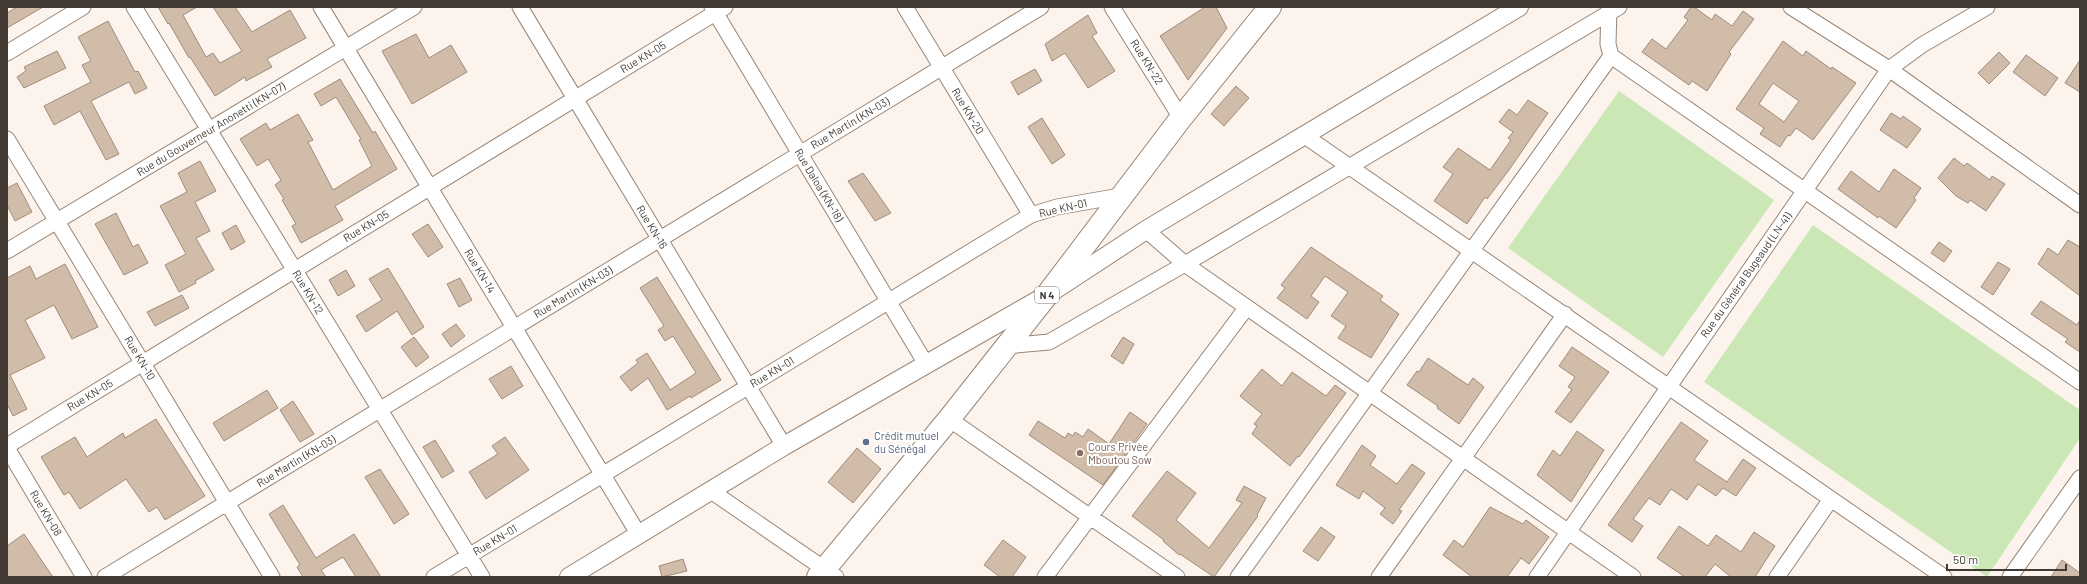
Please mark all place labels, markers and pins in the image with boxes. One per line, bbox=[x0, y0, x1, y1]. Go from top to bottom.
place label: Crédit mutuel du Sénégal bbox=[874, 429, 939, 455]
marker: Crédit mutuel du Sénégal bbox=[861, 437, 871, 447]
place label: Cours Privèe Mboutou Sow bbox=[1088, 440, 1152, 466]
marker: Cours Privèe Mboutou Sow bbox=[1075, 448, 1085, 458]

